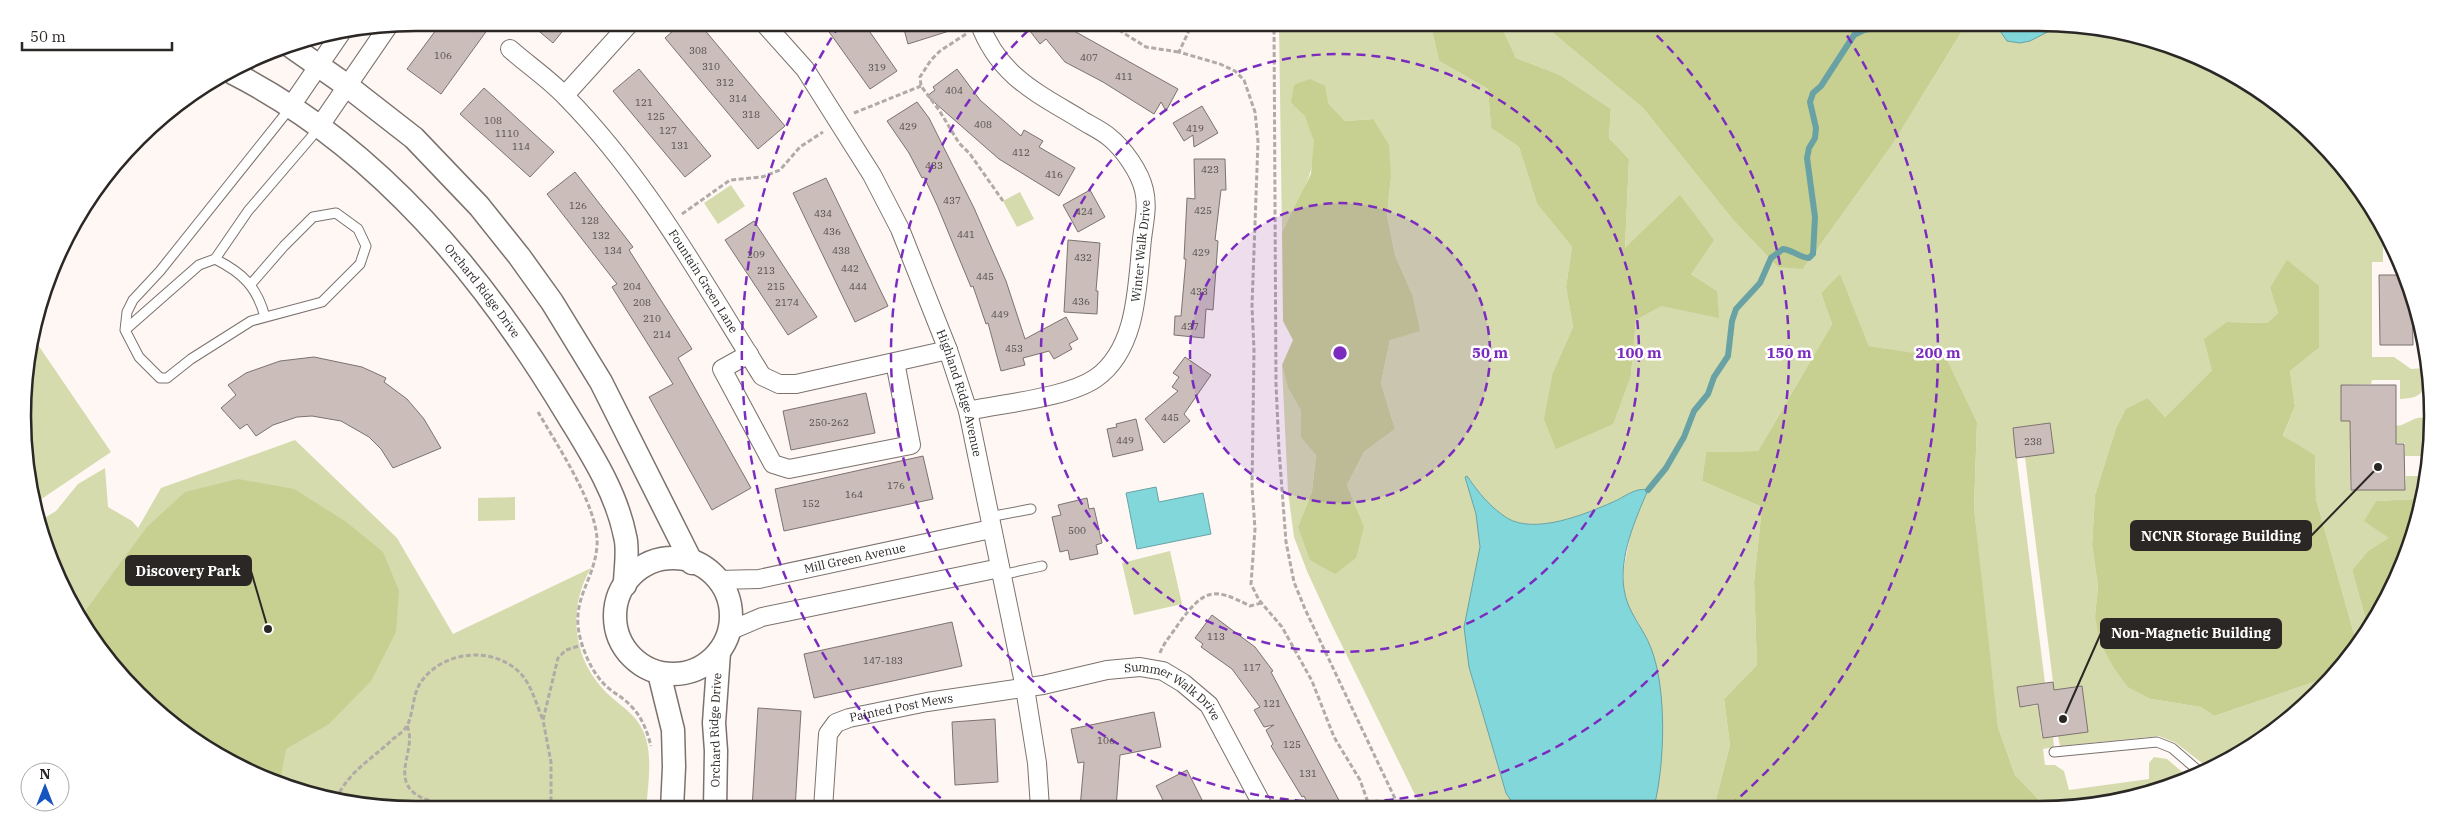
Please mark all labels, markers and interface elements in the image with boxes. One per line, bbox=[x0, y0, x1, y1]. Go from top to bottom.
scale bar bbox=[22, 20, 172, 52]
text: 50 m bbox=[30, 27, 66, 46]
house number: 308 bbox=[689, 44, 707, 57]
house number: 106 bbox=[434, 49, 452, 62]
house number: 407 bbox=[1080, 51, 1098, 64]
house number: 310 bbox=[702, 60, 720, 73]
house number: 319 bbox=[868, 61, 886, 74]
house number: 411 bbox=[1115, 70, 1133, 83]
house number: 312 bbox=[716, 76, 734, 89]
house number: 404 bbox=[945, 84, 963, 97]
house number: 314 bbox=[729, 92, 747, 105]
house number: 121 bbox=[635, 96, 653, 109]
house number: 318 bbox=[742, 108, 760, 121]
house number: 125 bbox=[647, 110, 665, 123]
house number: 108 bbox=[484, 114, 502, 127]
house number: 408 bbox=[974, 118, 992, 131]
house number: 429 bbox=[899, 120, 917, 133]
house number: 419 bbox=[1186, 122, 1204, 135]
house number: 127 bbox=[659, 124, 677, 137]
house number: 1110 bbox=[495, 127, 519, 140]
house number: 131 bbox=[671, 139, 689, 152]
house number: 114 bbox=[512, 140, 530, 153]
house number: 412 bbox=[1012, 146, 1030, 159]
house number: 433 bbox=[925, 159, 943, 172]
house number: 423 bbox=[1201, 163, 1219, 176]
house number: 416 bbox=[1045, 168, 1063, 181]
house number: 437 bbox=[943, 194, 961, 207]
house number: 126 bbox=[569, 199, 587, 212]
street label: Winter Walk Drive bbox=[1127, 200, 1153, 303]
house number: 425 bbox=[1194, 204, 1212, 217]
house number: 424 bbox=[1075, 205, 1093, 218]
house number: 434 bbox=[814, 207, 832, 220]
house number: 128 bbox=[581, 214, 599, 227]
house number: 436 bbox=[823, 225, 841, 238]
street label: Fountain Green Lane bbox=[666, 226, 742, 335]
house number: 441 bbox=[957, 228, 975, 241]
house number: 132 bbox=[592, 229, 610, 242]
street label: Orchard Ridge Drive bbox=[442, 241, 524, 341]
house number: 134 bbox=[604, 244, 622, 257]
house number: 438 bbox=[832, 244, 850, 257]
house number: 429 bbox=[1192, 246, 1210, 259]
house number: 209 bbox=[747, 248, 765, 261]
house number: 432 bbox=[1074, 251, 1092, 264]
house number: 442 bbox=[841, 262, 859, 275]
house number: 213 bbox=[757, 264, 775, 277]
house number: 445 bbox=[976, 270, 994, 283]
house number: 204 bbox=[623, 280, 641, 293]
house number: 215 bbox=[767, 280, 785, 293]
house number: 444 bbox=[849, 280, 867, 293]
house number: 433 bbox=[1190, 285, 1208, 298]
house number: 436 bbox=[1072, 295, 1090, 308]
house number: 208 bbox=[633, 296, 651, 309]
house number: 2174 bbox=[775, 296, 799, 309]
house number: 449 bbox=[991, 308, 1009, 321]
house number: 210 bbox=[643, 312, 661, 325]
house number: 437 bbox=[1181, 320, 1199, 333]
street label: Highland Ridge Avenue bbox=[934, 327, 985, 458]
house number: 214 bbox=[653, 328, 671, 341]
house number: 453 bbox=[1005, 342, 1023, 355]
text: 50 m bbox=[1472, 343, 1508, 362]
text: 100 m bbox=[1616, 343, 1662, 362]
text: 150 m bbox=[1766, 343, 1812, 362]
text: 200 m bbox=[1915, 343, 1961, 362]
centre of rings bbox=[1331, 344, 1349, 362]
house number: 445 bbox=[1161, 411, 1179, 424]
house number: 250-262 bbox=[809, 416, 849, 429]
house number: 449 bbox=[1116, 434, 1134, 447]
house number: 238 bbox=[2024, 435, 2042, 448]
house number: 176 bbox=[887, 479, 905, 492]
house number: 164 bbox=[845, 488, 863, 501]
house number: 152 bbox=[802, 497, 820, 510]
callout: NCNR Storage Building bbox=[2131, 521, 2311, 550]
house number: 500 bbox=[1068, 524, 1086, 537]
text: NCNR Storage Building bbox=[2141, 527, 2302, 545]
street label: Mill Green Avenue bbox=[802, 540, 907, 576]
callout: Discovery Park bbox=[126, 556, 251, 585]
text: Discovery Park bbox=[136, 562, 241, 580]
callout: Non-Magnetic Building bbox=[2101, 619, 2281, 648]
text: Non-Magnetic Building bbox=[2111, 624, 2272, 642]
house number: 113 bbox=[1207, 630, 1225, 643]
house number: 147-183 bbox=[863, 654, 903, 667]
street label: Summer Walk Drive bbox=[1123, 659, 1224, 723]
house number: 117 bbox=[1243, 661, 1261, 674]
street label: Orchard Ridge Drive bbox=[706, 672, 725, 788]
street label: Painted Post Mews bbox=[848, 690, 954, 725]
house number: 121 bbox=[1263, 697, 1281, 710]
house number: 106 bbox=[1097, 734, 1115, 747]
house number: 125 bbox=[1283, 738, 1301, 751]
north arrow bbox=[20, 762, 70, 812]
text: N bbox=[39, 765, 51, 783]
house number: 131 bbox=[1299, 767, 1317, 780]

